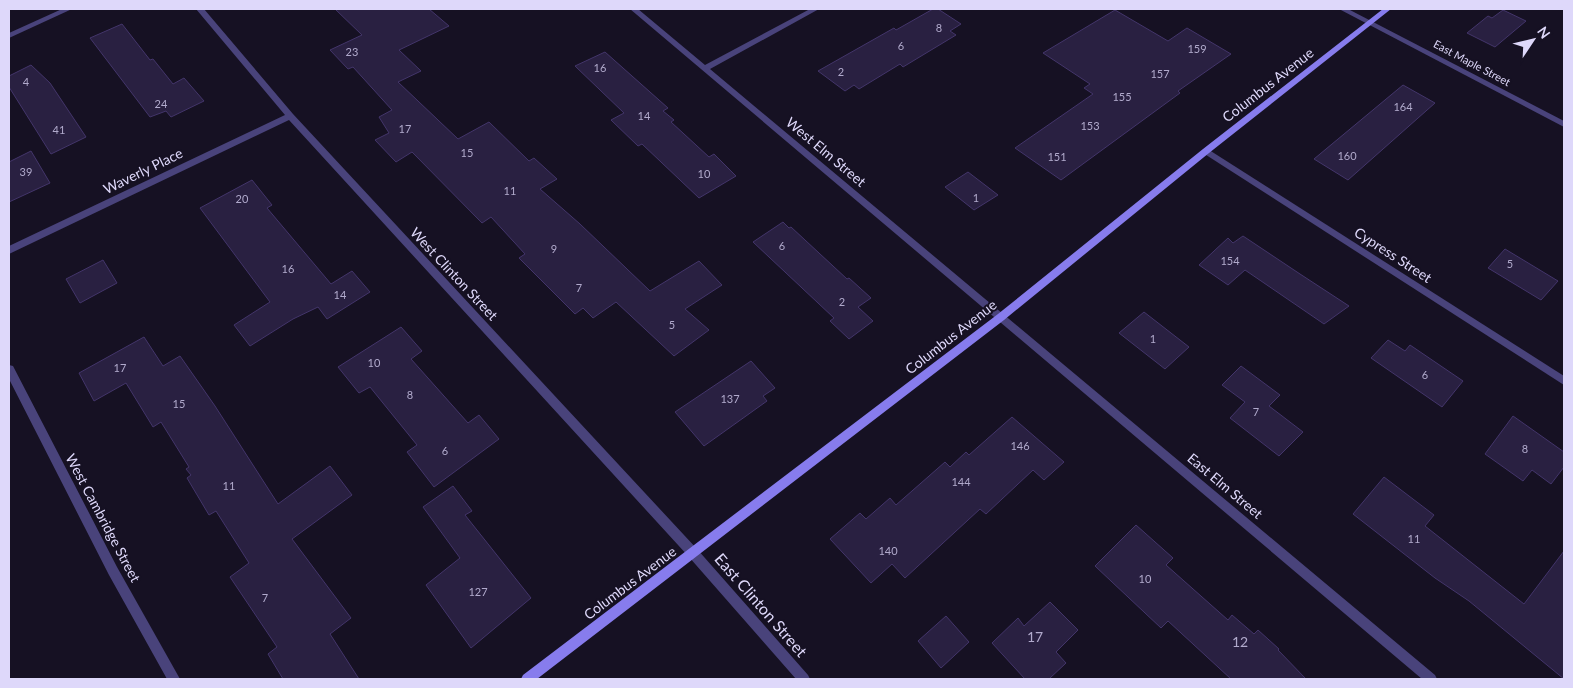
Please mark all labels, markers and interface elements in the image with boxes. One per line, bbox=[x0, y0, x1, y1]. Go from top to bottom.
north arrow bbox=[1508, 15, 1558, 65]
house number: 8 bbox=[936, 21, 942, 34]
text: N bbox=[1534, 23, 1554, 42]
street label: East Maple Street bbox=[1432, 37, 1513, 88]
house number: 6 bbox=[898, 39, 904, 52]
house number: 159 bbox=[1187, 42, 1207, 55]
street label: Columbus Avenue bbox=[1219, 44, 1317, 125]
house number: 23 bbox=[346, 45, 358, 58]
house number: 16 bbox=[594, 61, 606, 74]
house number: 2 bbox=[838, 65, 844, 78]
house number: 157 bbox=[1150, 67, 1170, 80]
house number: 4 bbox=[23, 75, 30, 88]
house number: 155 bbox=[1112, 90, 1132, 103]
house number: 24 bbox=[155, 97, 168, 110]
house number: 164 bbox=[1393, 100, 1413, 113]
house number: 14 bbox=[638, 109, 651, 122]
street label: West Elm Street bbox=[783, 113, 870, 190]
house number: 153 bbox=[1080, 119, 1100, 132]
house number: 17 bbox=[399, 122, 411, 135]
house number: 41 bbox=[53, 123, 65, 136]
street label: Waverly Place bbox=[100, 144, 185, 197]
house number: 15 bbox=[461, 146, 473, 159]
house number: 160 bbox=[1337, 149, 1357, 162]
house number: 151 bbox=[1047, 150, 1067, 163]
house number: 39 bbox=[20, 165, 32, 178]
house number: 10 bbox=[698, 167, 711, 180]
house number: 11 bbox=[504, 184, 516, 197]
house number: 1 bbox=[973, 191, 979, 204]
house number: 20 bbox=[236, 192, 249, 205]
street label: Cypress Street bbox=[1351, 223, 1435, 286]
street label: West Clinton Street bbox=[407, 224, 502, 324]
house number: 6 bbox=[779, 239, 785, 252]
house number: 9 bbox=[551, 242, 557, 255]
house number: 154 bbox=[1220, 254, 1240, 267]
house number: 5 bbox=[1507, 257, 1513, 270]
house number: 16 bbox=[282, 262, 294, 275]
house number: 7 bbox=[576, 281, 582, 294]
house number: 14 bbox=[334, 288, 347, 301]
house number: 2 bbox=[839, 295, 845, 308]
street label: Columbus Avenue bbox=[902, 296, 1000, 377]
house number: 5 bbox=[669, 318, 675, 331]
house number: 1 bbox=[1150, 332, 1156, 345]
house number: 10 bbox=[368, 356, 381, 369]
house number: 17 bbox=[114, 361, 126, 374]
house number: 6 bbox=[1422, 368, 1428, 381]
house number: 8 bbox=[407, 388, 413, 401]
house number: 137 bbox=[720, 392, 740, 405]
house number: 15 bbox=[173, 397, 185, 410]
house number: 7 bbox=[1253, 405, 1259, 418]
house number: 146 bbox=[1010, 439, 1030, 452]
house number: 8 bbox=[1522, 442, 1528, 455]
house number: 6 bbox=[442, 444, 448, 457]
street label: East Elm Street bbox=[1184, 449, 1266, 522]
street label: West Cambridge Street bbox=[62, 451, 144, 585]
house number: 144 bbox=[951, 475, 971, 488]
house number: 11 bbox=[223, 479, 235, 492]
house number: 11 bbox=[1408, 532, 1420, 545]
street label: Columbus Avenue bbox=[580, 542, 679, 623]
house number: 140 bbox=[878, 544, 898, 557]
street label: East Clinton Street bbox=[711, 549, 812, 660]
house number: 10 bbox=[1139, 572, 1152, 585]
house number: 127 bbox=[468, 585, 488, 598]
house number: 7 bbox=[262, 591, 268, 604]
house number: 17 bbox=[1027, 628, 1043, 645]
house number: 12 bbox=[1232, 633, 1248, 650]

